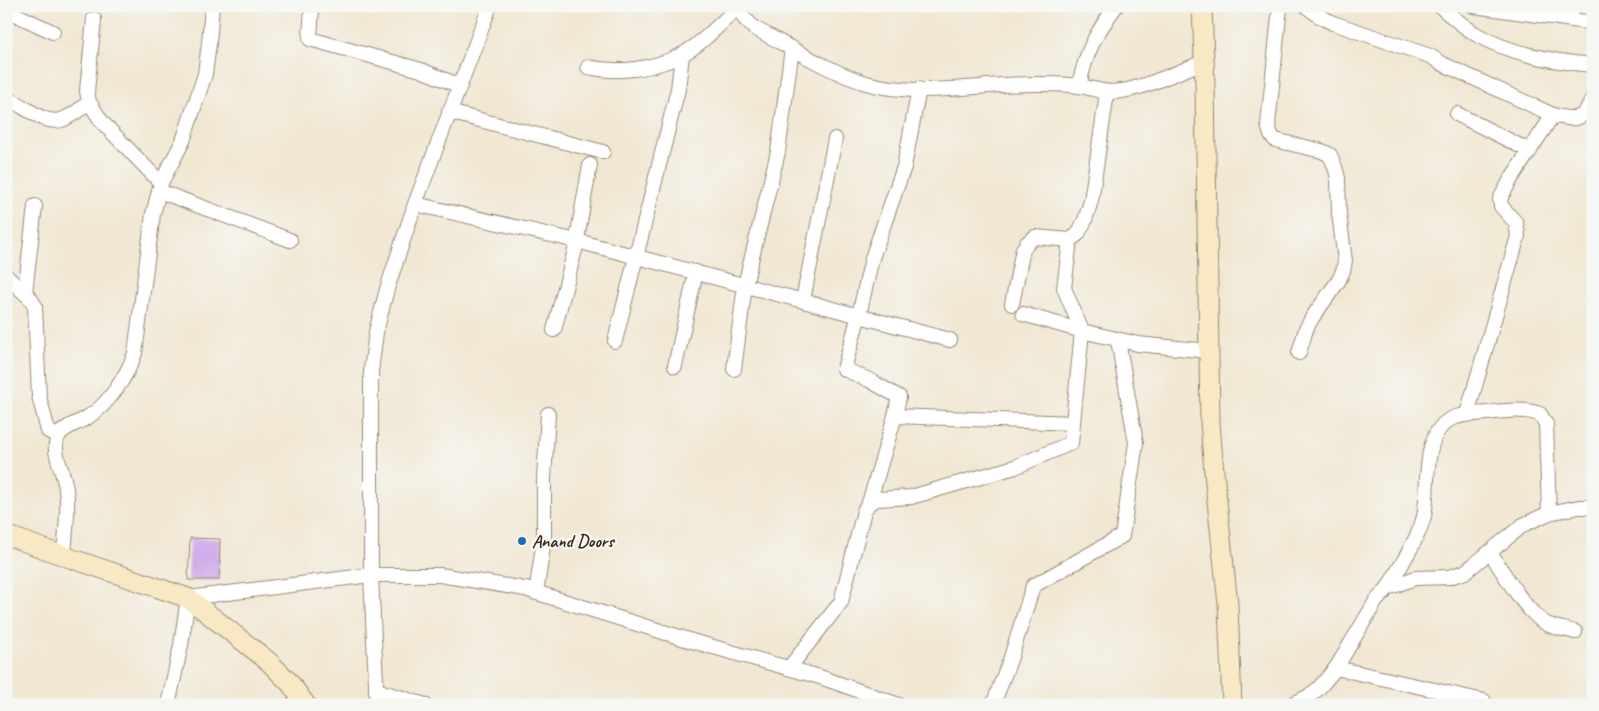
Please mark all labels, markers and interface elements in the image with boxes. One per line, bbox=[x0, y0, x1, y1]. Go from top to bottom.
place label: Anand Doors bbox=[532, 530, 615, 552]
marker: Anand Doors bbox=[516, 535, 528, 547]

